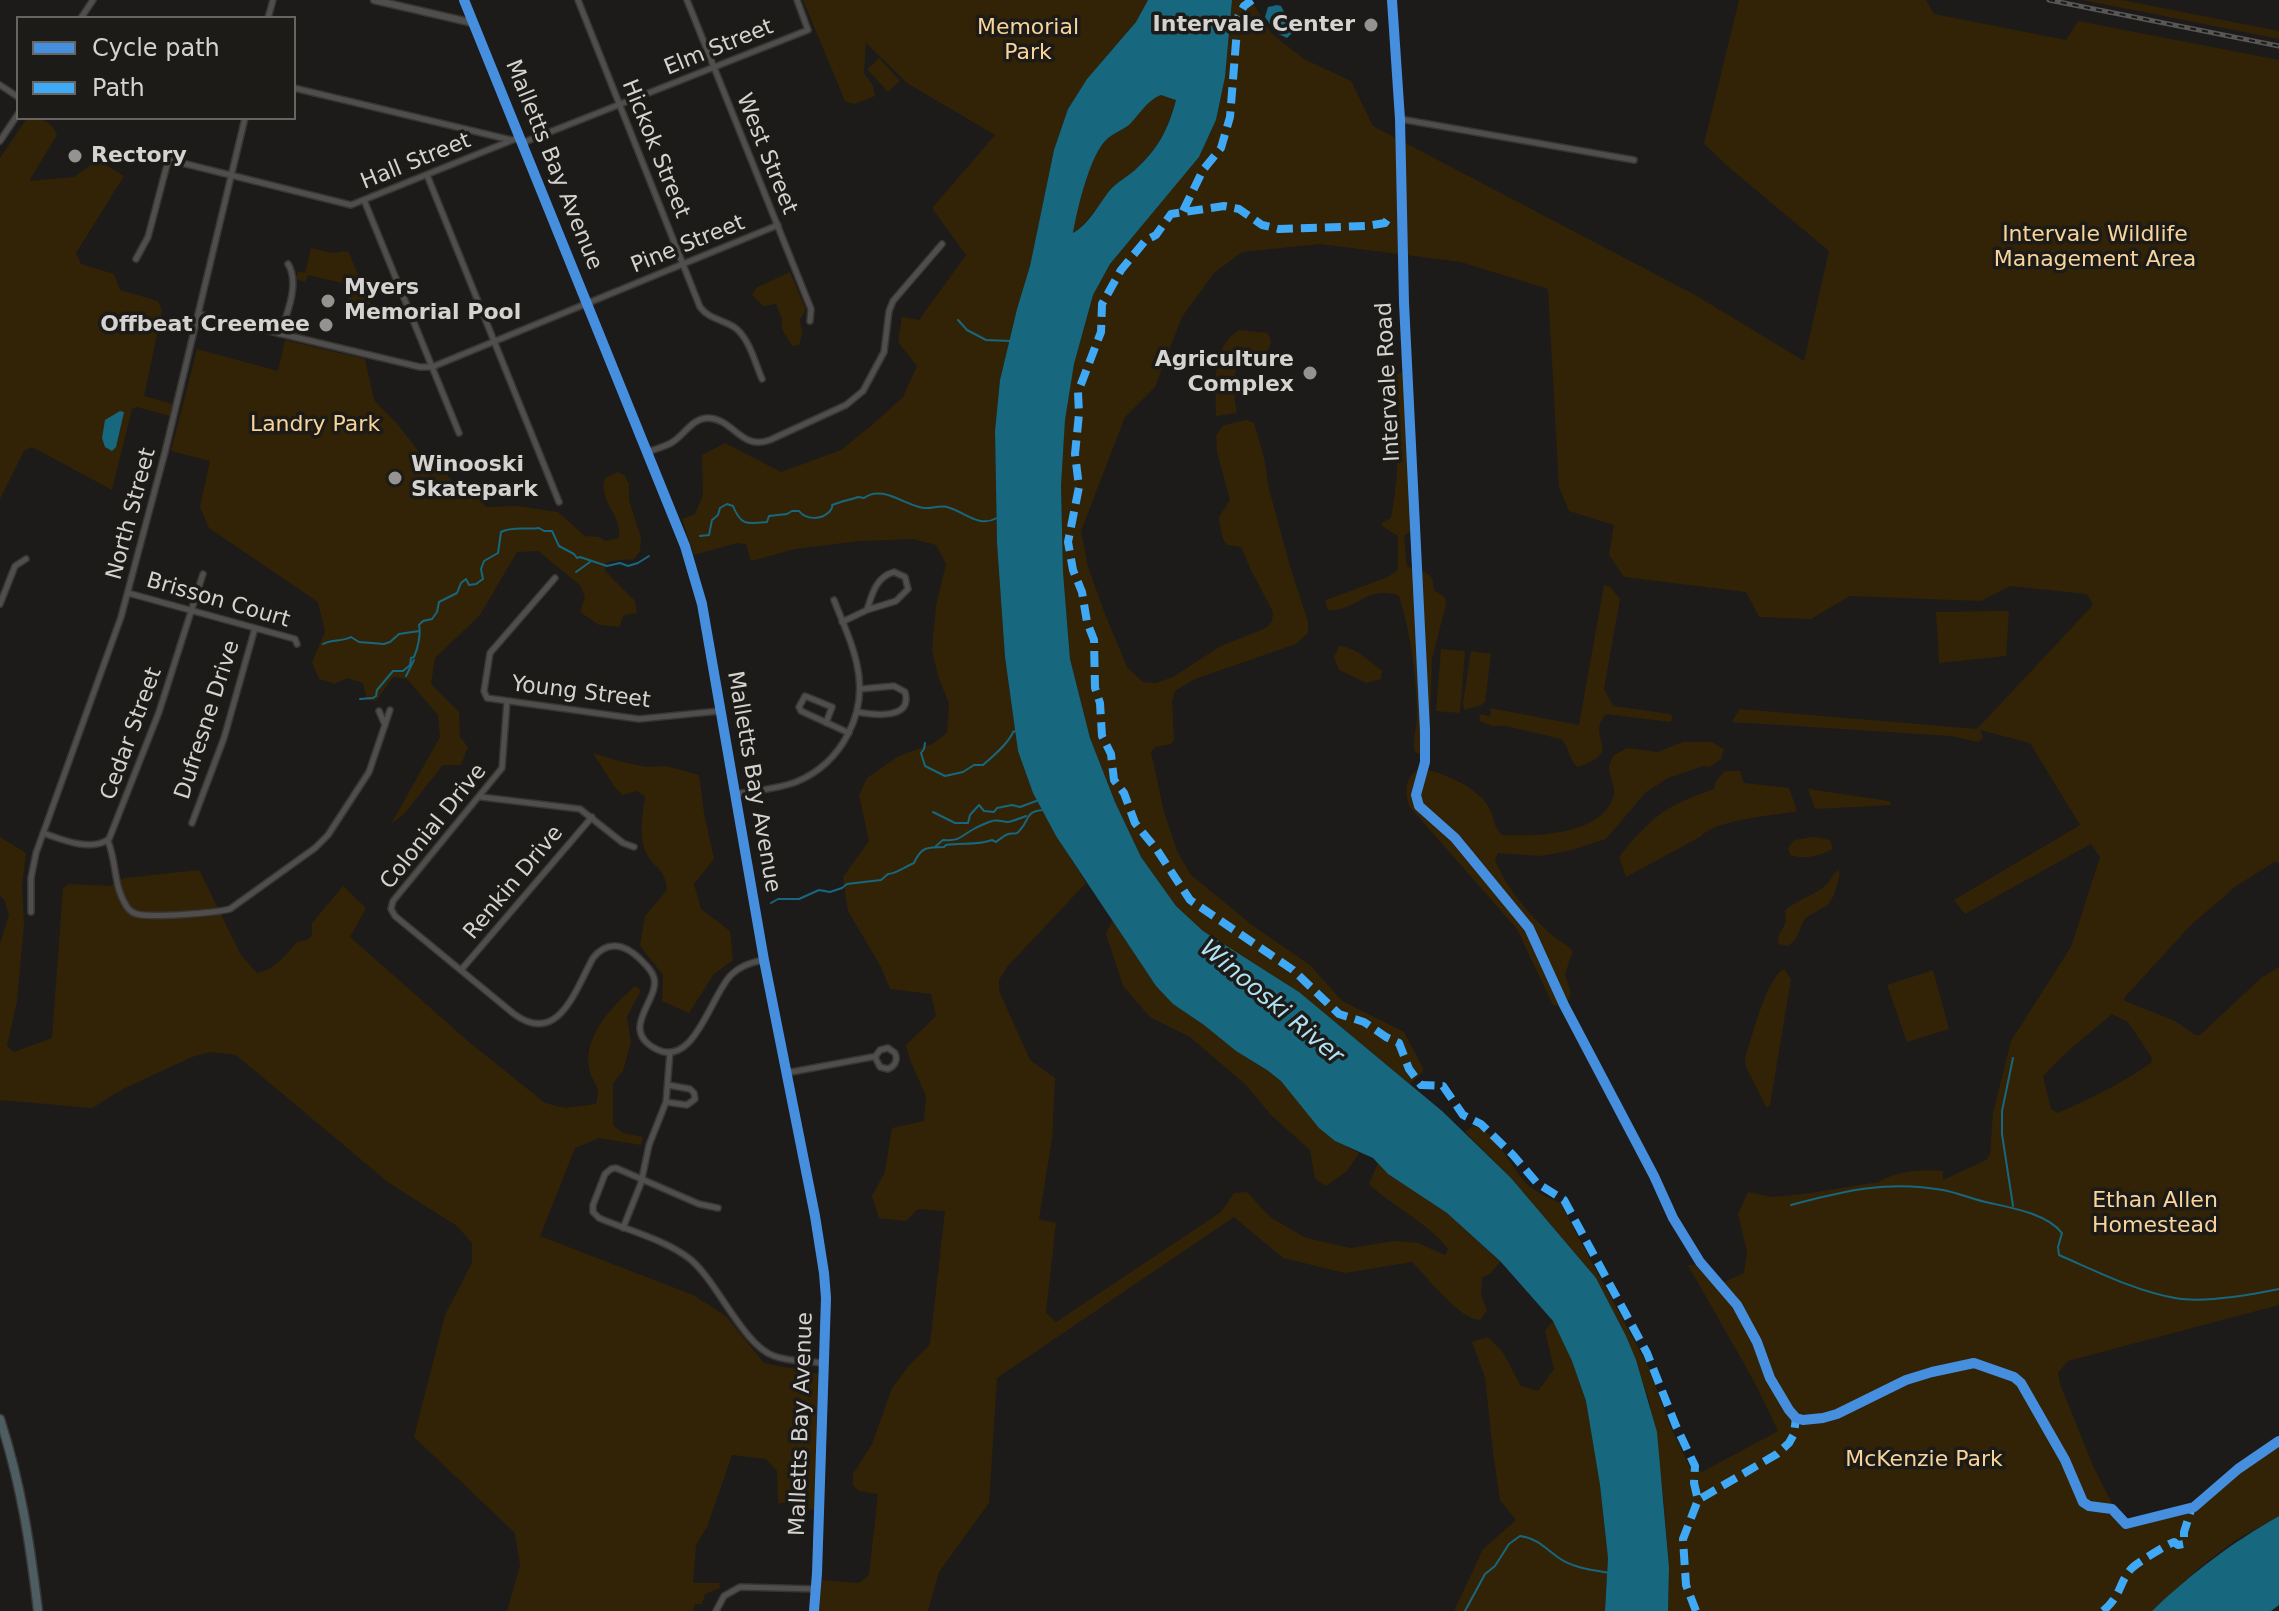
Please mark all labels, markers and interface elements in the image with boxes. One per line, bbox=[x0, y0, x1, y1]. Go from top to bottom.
place label: Intervale Center bbox=[1153, 12, 1355, 38]
street label: Elm Street bbox=[661, 14, 777, 82]
park label: Memorial Park bbox=[977, 15, 1079, 66]
legend bbox=[16, 16, 296, 120]
marker: Intervale Center bbox=[1362, 16, 1380, 34]
text: Cycle path bbox=[92, 34, 220, 62]
street label: Malletts Bay Avenue bbox=[499, 56, 607, 274]
text: Path bbox=[92, 74, 145, 102]
street label: Hickok Street bbox=[615, 76, 695, 222]
street label: West Street bbox=[730, 90, 802, 218]
street label: Hall Street bbox=[357, 128, 475, 196]
place label: Rectory bbox=[91, 143, 187, 169]
marker: Rectory bbox=[66, 147, 84, 165]
street label: Pine Street bbox=[627, 210, 749, 280]
park label: Intervale Wildlife Management Area bbox=[1994, 222, 2196, 274]
place label: Myers Memorial Pool bbox=[344, 275, 521, 326]
marker: Myers Memorial Pool bbox=[319, 292, 337, 310]
street label: Intervale Road bbox=[1372, 301, 1406, 463]
place label: Offbeat Creemee bbox=[100, 312, 310, 338]
marker: Offbeat Creemee bbox=[317, 316, 335, 334]
place label: Agriculture Complex bbox=[1155, 347, 1294, 398]
marker: Agriculture Complex bbox=[1301, 364, 1319, 382]
park label: Landry Park bbox=[250, 412, 380, 438]
street label: North Street bbox=[102, 445, 162, 583]
place label: Winooski Skatepark bbox=[411, 452, 538, 504]
marker: Winooski Skatepark bbox=[386, 469, 404, 487]
street label: Brisson Court bbox=[143, 568, 293, 634]
street label: Dufresne Drive bbox=[170, 637, 246, 803]
street label: Cedar Street bbox=[96, 664, 168, 804]
street label: Malletts Bay Avenue bbox=[721, 669, 785, 895]
street label: Young Street bbox=[510, 671, 652, 715]
street label: Colonial Drive bbox=[375, 759, 493, 895]
street label: Renkin Drive bbox=[459, 821, 569, 945]
water label: Winooski River bbox=[1194, 935, 1348, 1071]
park label: Ethan Allen Homestead bbox=[2092, 1188, 2218, 1240]
street label: Malletts Bay Avenue bbox=[785, 1311, 819, 1537]
park label: McKenzie Park bbox=[1845, 1447, 2003, 1473]

